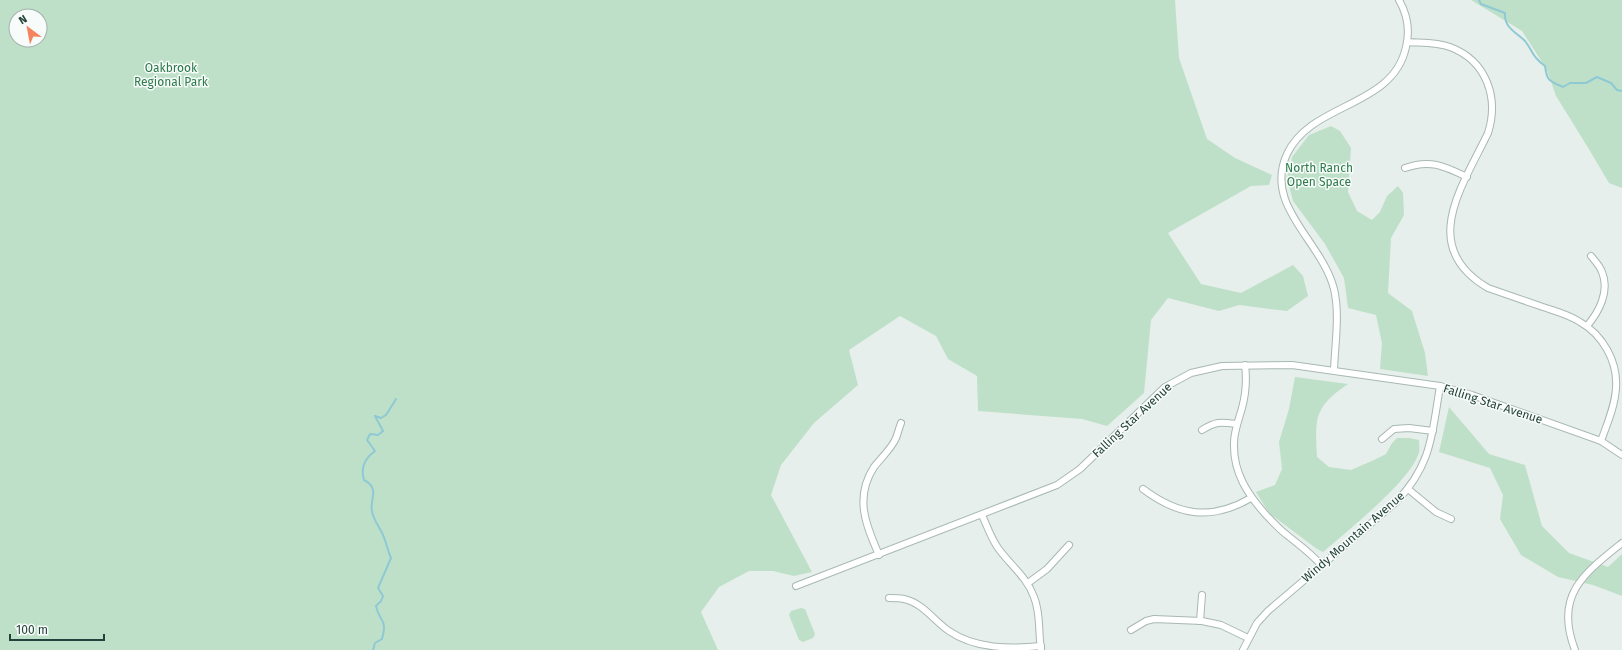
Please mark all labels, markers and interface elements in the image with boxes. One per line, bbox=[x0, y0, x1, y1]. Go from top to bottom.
north arrow bbox=[8, 8, 48, 48]
text: N bbox=[16, 12, 30, 27]
park label: Oakbrook Regional Park bbox=[134, 61, 209, 89]
park label: North Ranch Open Space bbox=[1285, 161, 1353, 189]
street label: Falling Star Avenue bbox=[1089, 380, 1175, 460]
street label: Falling Star Avenue bbox=[1442, 381, 1544, 427]
street label: Windy Mountain Avenue bbox=[1299, 489, 1407, 585]
scale bar bbox=[10, 616, 104, 642]
text: 100 m bbox=[16, 623, 48, 637]

